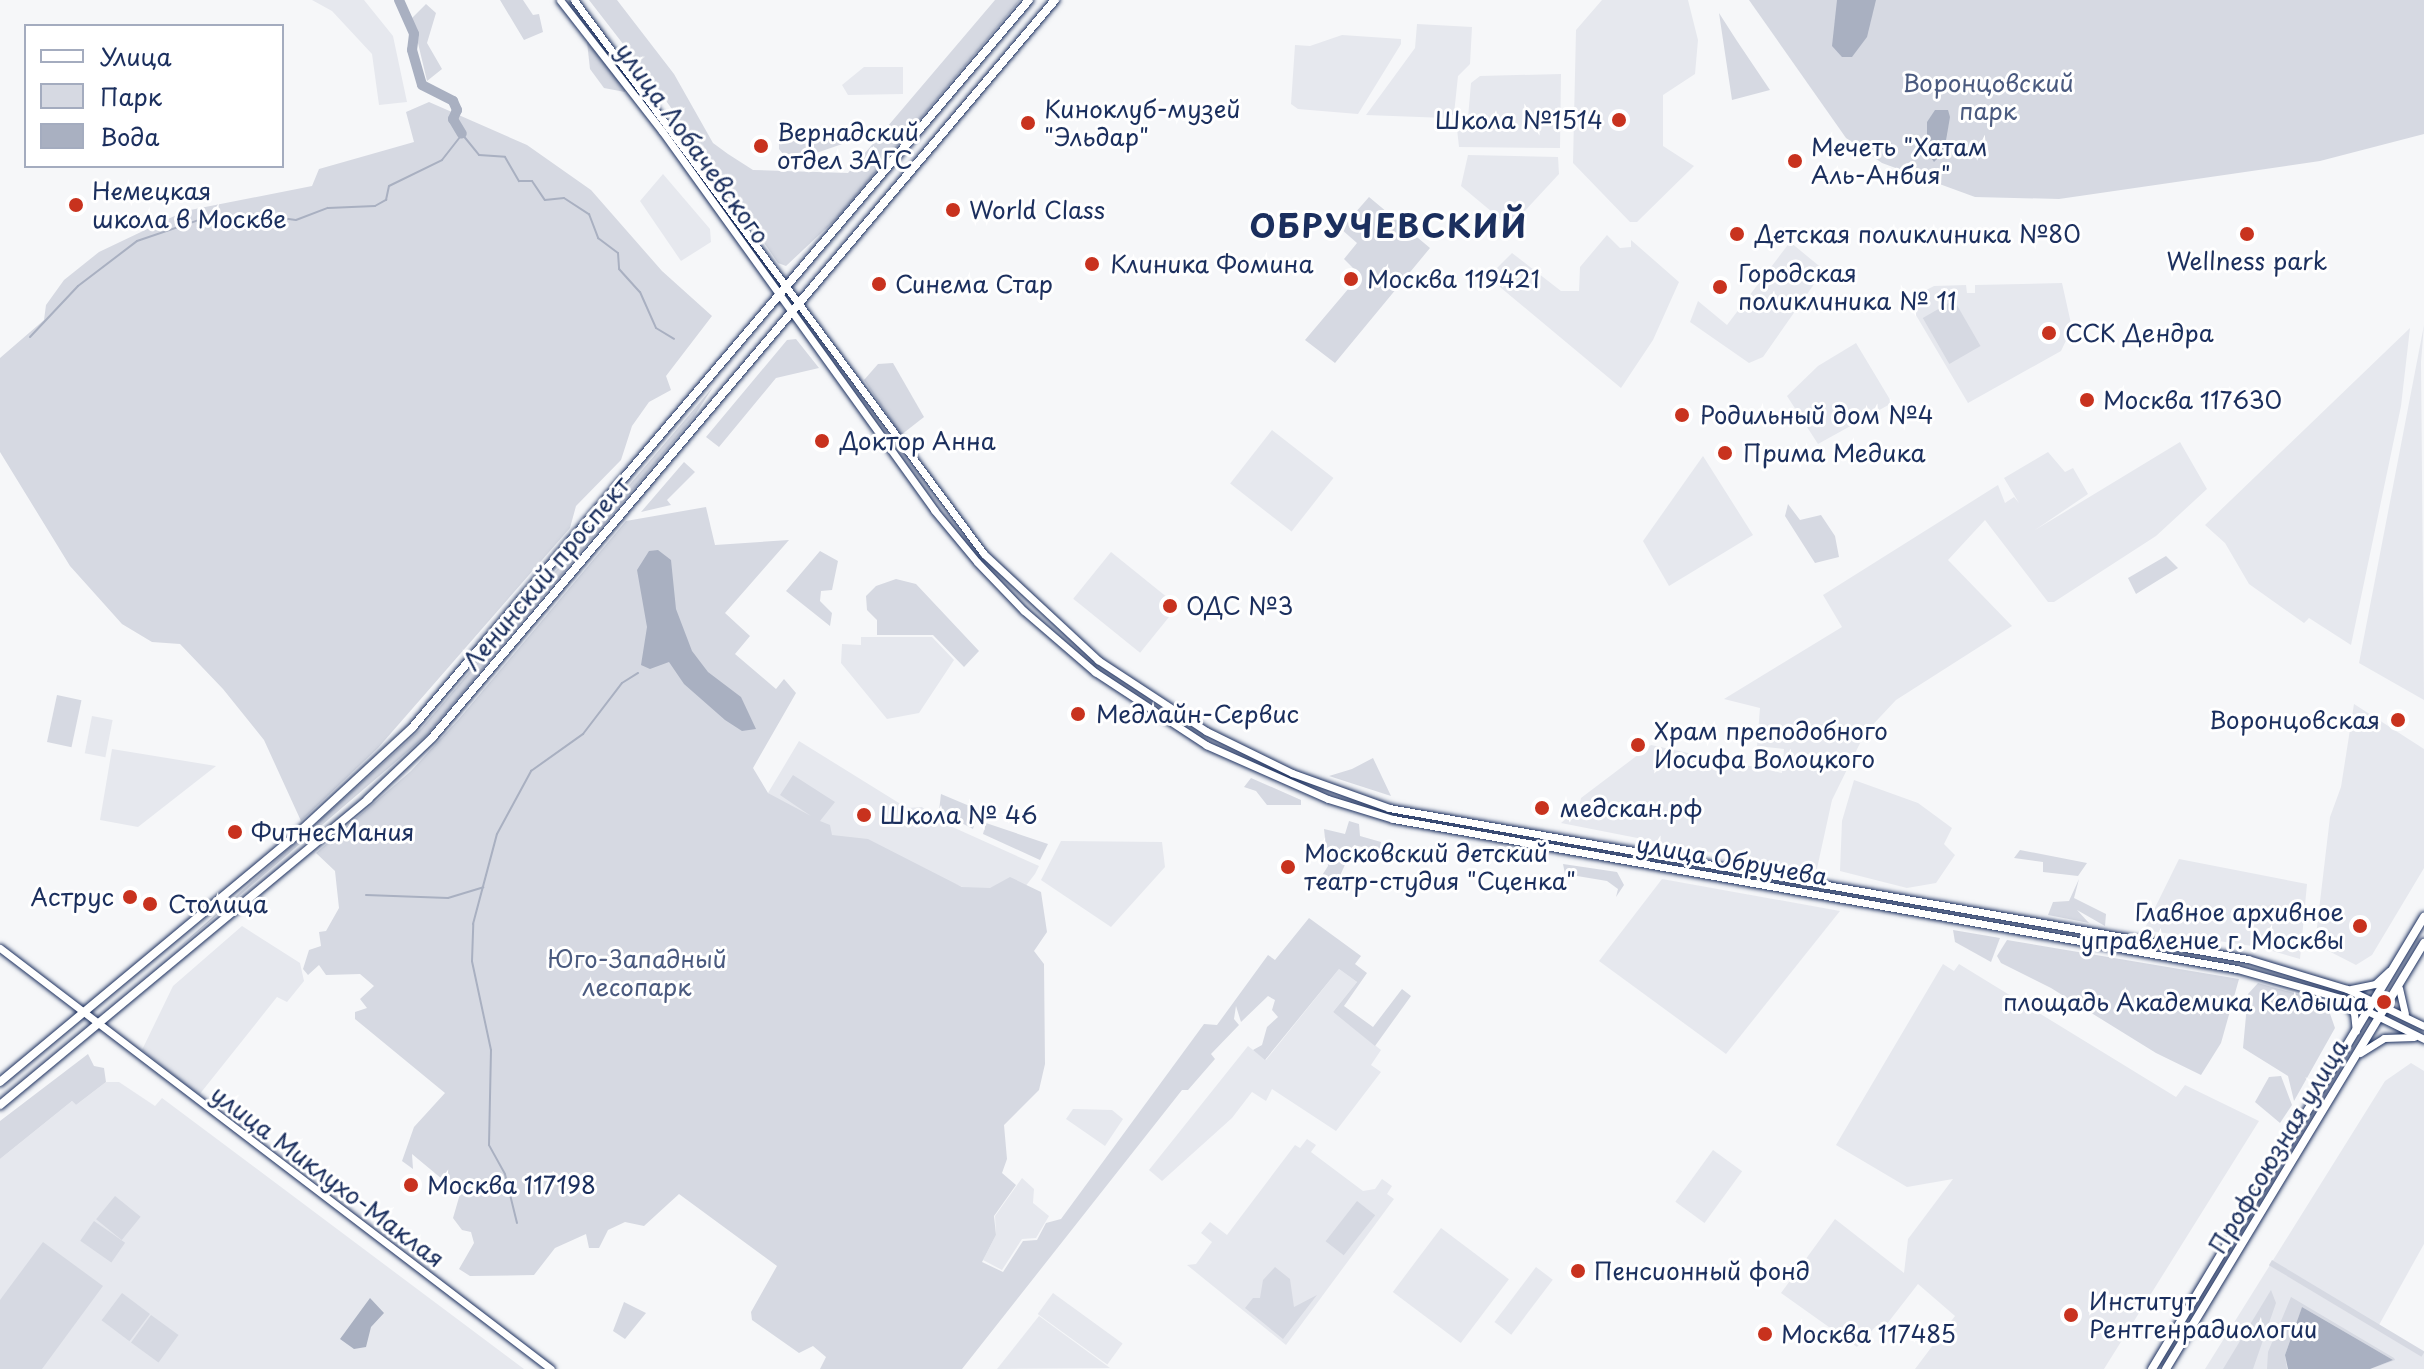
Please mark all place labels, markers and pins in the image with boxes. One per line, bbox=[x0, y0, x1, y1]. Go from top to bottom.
place label: Киноклуб-музей "Эльдар" bbox=[1044, 95, 1240, 151]
place label: Школа №1514 bbox=[1434, 106, 1603, 134]
marker: Школа №1514 bbox=[1610, 111, 1628, 129]
marker: Киноклуб-музей "Эльдар" bbox=[1019, 114, 1037, 132]
place label: Вернадский отдел ЗАГС bbox=[777, 118, 919, 174]
place label: Мечеть "Хатам Аль-Анбия" bbox=[1811, 133, 1987, 189]
marker: Вернадский отдел ЗАГС bbox=[752, 137, 770, 155]
marker: Мечеть "Хатам Аль-Анбия" bbox=[1786, 152, 1804, 170]
place label: Немецкая школа в Москве bbox=[92, 177, 287, 233]
marker: Немецкая школа в Москве bbox=[67, 196, 85, 214]
place label: World Class bbox=[969, 196, 1107, 224]
marker: World Class bbox=[944, 201, 962, 219]
place label: Детская поликлиника №80 bbox=[1755, 220, 2082, 248]
marker: Детская поликлиника №80 bbox=[1726, 223, 1748, 245]
marker: Wellness park bbox=[2238, 225, 2256, 243]
place label: Wellness park bbox=[2167, 247, 2327, 275]
place label: Клиника Фомина bbox=[1110, 250, 1316, 278]
marker: Клиника Фомина bbox=[1081, 253, 1103, 275]
place label: Городская поликлиника № 11 bbox=[1738, 259, 1957, 315]
place label: Москва 119421 bbox=[1367, 265, 1540, 293]
place label: Синема Стар bbox=[895, 270, 1053, 298]
marker: Москва 119421 bbox=[1342, 270, 1360, 288]
marker: Синема Стар bbox=[870, 275, 888, 293]
marker: Городская поликлиника № 11 bbox=[1709, 276, 1731, 298]
place label: ССК Дендра bbox=[2065, 319, 2215, 347]
marker: ССК Дендра bbox=[2040, 324, 2058, 342]
place label: Москва 117630 bbox=[2103, 386, 2283, 414]
marker: Москва 117630 bbox=[2078, 391, 2096, 409]
place label: Родильный дом №4 bbox=[1700, 401, 1935, 429]
marker: Родильный дом №4 bbox=[1671, 404, 1693, 426]
place label: Доктор Анна bbox=[840, 427, 996, 455]
marker: Доктор Анна bbox=[811, 430, 833, 452]
place label: Прима Медика bbox=[1743, 439, 1926, 467]
marker: Прима Медика bbox=[1714, 442, 1736, 464]
place label: ОДС №3 bbox=[1186, 592, 1295, 620]
marker: ОДС №3 bbox=[1161, 597, 1179, 615]
place label: Медлайн-Сервис bbox=[1096, 700, 1299, 728]
marker: Медлайн-Сервис bbox=[1067, 703, 1089, 725]
place label: Воронцовская bbox=[2209, 706, 2380, 734]
marker: Воронцовская bbox=[2387, 709, 2409, 731]
place label: Храм преподобного Иосифа Волоцкого bbox=[1654, 717, 1888, 773]
marker: Храм преподобного Иосифа Волоцкого bbox=[1629, 736, 1647, 754]
place label: медскан.рф bbox=[1560, 794, 1703, 822]
marker: медскан.рф bbox=[1531, 797, 1553, 819]
place label: Школа № 46 bbox=[880, 801, 1038, 829]
marker: Школа № 46 bbox=[855, 806, 873, 824]
place label: ФитнесМания bbox=[251, 818, 415, 846]
marker: ФитнесМания bbox=[226, 823, 244, 841]
place label: Московский детский театр-студия "Сценка" bbox=[1304, 839, 1577, 895]
marker: Московский детский театр-студия "Сценка" bbox=[1279, 858, 1297, 876]
place label: Аструс bbox=[31, 883, 114, 911]
marker: Аструс bbox=[121, 888, 139, 906]
place label: Столица bbox=[168, 890, 268, 918]
marker: Столица bbox=[139, 893, 161, 915]
place label: Главное архивное управление г. Москвы bbox=[2079, 898, 2344, 954]
marker: Главное архивное управление г. Москвы bbox=[2351, 917, 2369, 935]
place label: площадь Академика Келдыша bbox=[2000, 988, 2368, 1016]
marker: площадь Академика Келдыша bbox=[2375, 993, 2393, 1011]
place label: Москва 117198 bbox=[427, 1171, 597, 1199]
marker: Москва 117198 bbox=[402, 1176, 420, 1194]
place label: Пенсионный фонд bbox=[1594, 1257, 1810, 1285]
marker: Пенсионный фонд bbox=[1569, 1262, 1587, 1280]
place label: Институт Рентгенрадиологии bbox=[2089, 1287, 2317, 1343]
marker: Институт Рентгенрадиологии bbox=[2060, 1304, 2082, 1326]
place label: Москва 117485 bbox=[1781, 1320, 1957, 1348]
marker: Москва 117485 bbox=[1756, 1325, 1774, 1343]

